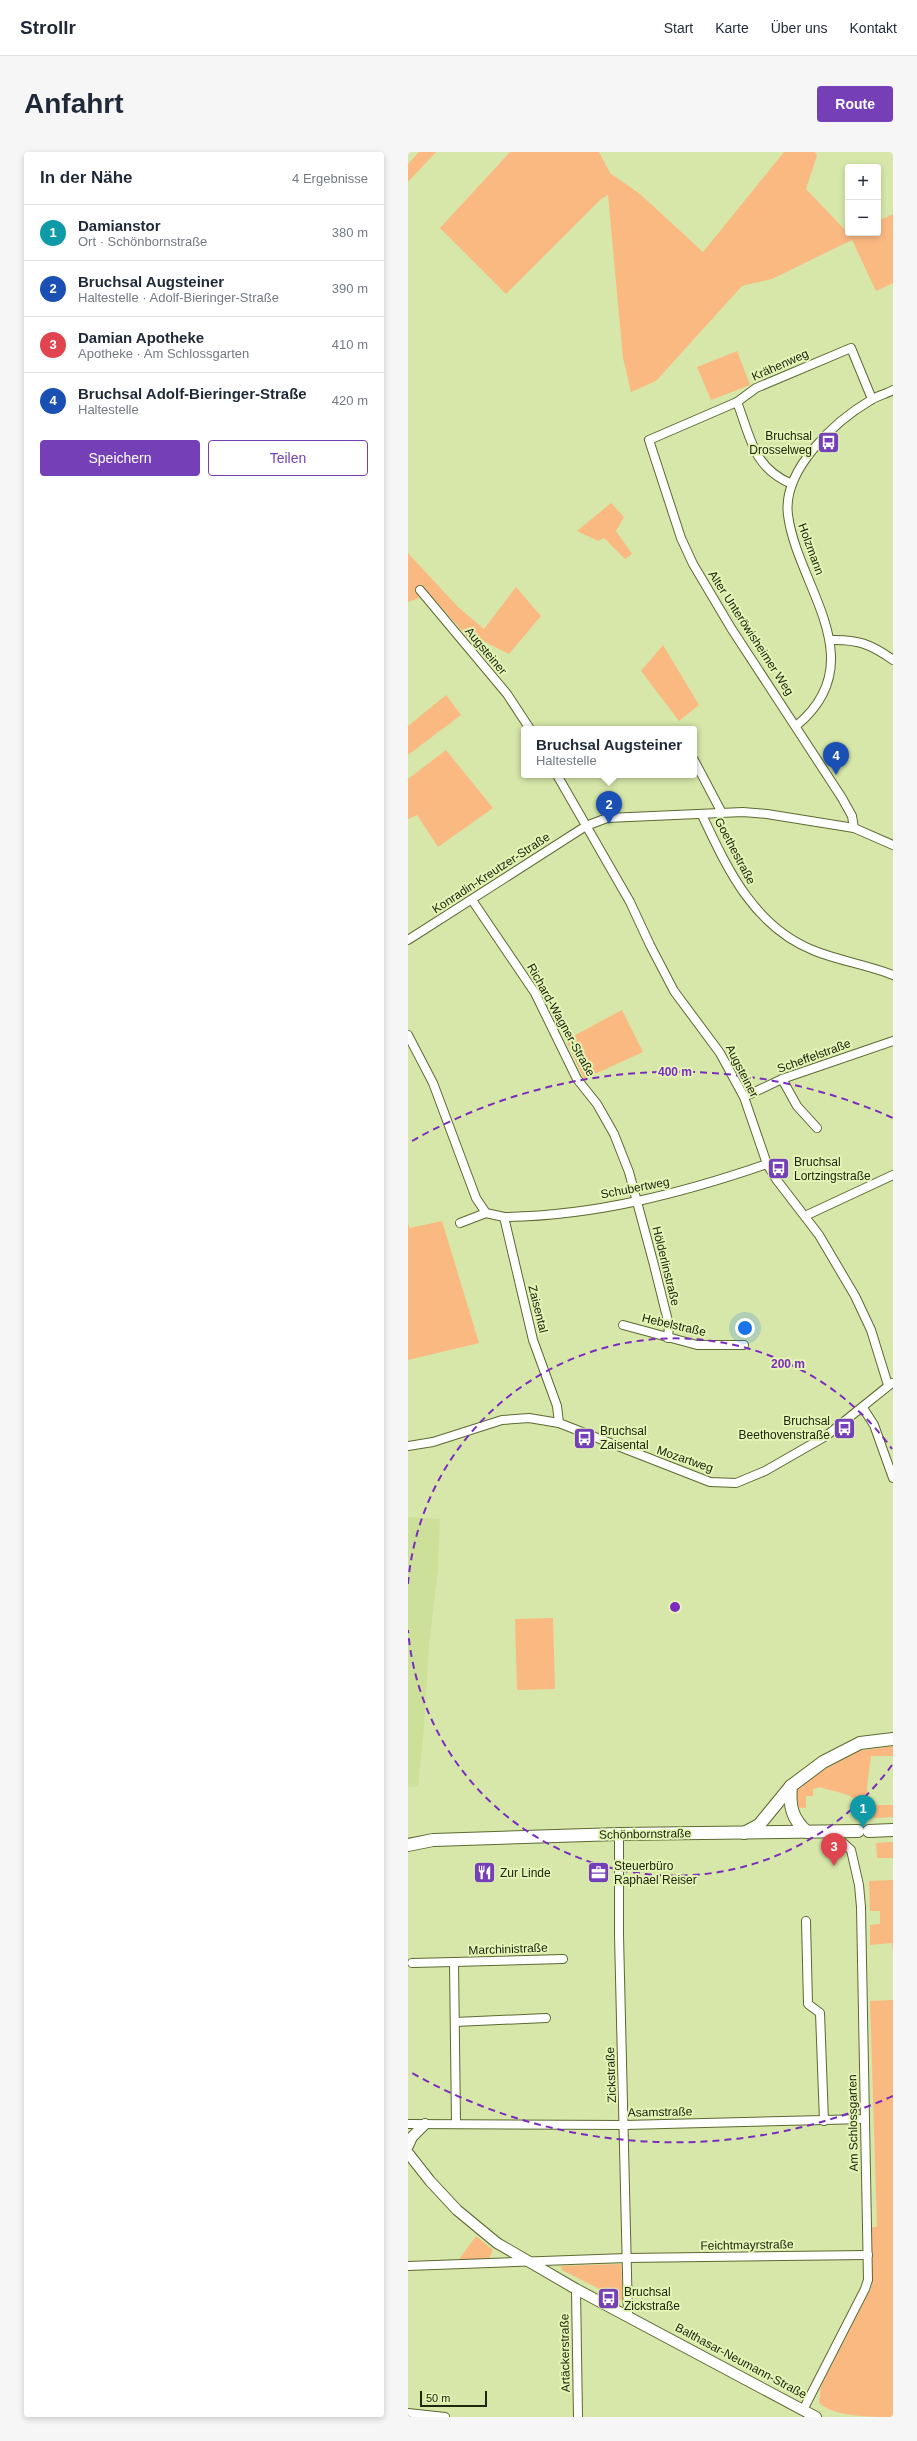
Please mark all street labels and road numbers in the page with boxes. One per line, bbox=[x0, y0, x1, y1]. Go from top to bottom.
street label: Krähenweg bbox=[749, 346, 811, 384]
street label: Holzmann bbox=[795, 521, 827, 577]
street label: Alter Unteröwisheimer Weg bbox=[705, 568, 797, 698]
street label: Augsteiner bbox=[462, 625, 510, 677]
street label: Goethestraße bbox=[712, 815, 759, 887]
street label: Konradin-Kreutzer-Straße bbox=[430, 830, 553, 916]
street label: Richard-Wagner-Straße bbox=[524, 961, 598, 1079]
street label: Scheffelstraße bbox=[775, 1036, 853, 1076]
street label: Augsteiner bbox=[723, 1042, 761, 1100]
street label: Schubertweg bbox=[599, 1174, 671, 1202]
street label: Hölderlinstraße bbox=[649, 1225, 683, 1307]
street label: Zaisental bbox=[525, 1284, 551, 1334]
street label: Hebelstraße bbox=[641, 1311, 708, 1339]
street label: Mozartweg bbox=[655, 1443, 715, 1475]
street label: Schönbornstraße bbox=[599, 1826, 691, 1842]
street label: Marchinistraße bbox=[468, 1941, 548, 1957]
street label: Zickstraße bbox=[603, 2046, 619, 2103]
street label: Am Schlossgarten bbox=[845, 2074, 861, 2172]
street label: Asamstraße bbox=[628, 2104, 693, 2120]
street label: Feichtmayrstraße bbox=[700, 2237, 794, 2253]
street label: Artäckerstraße bbox=[557, 2313, 573, 2392]
street label: Balthasar-Neumann-Straße bbox=[673, 2320, 809, 2402]

